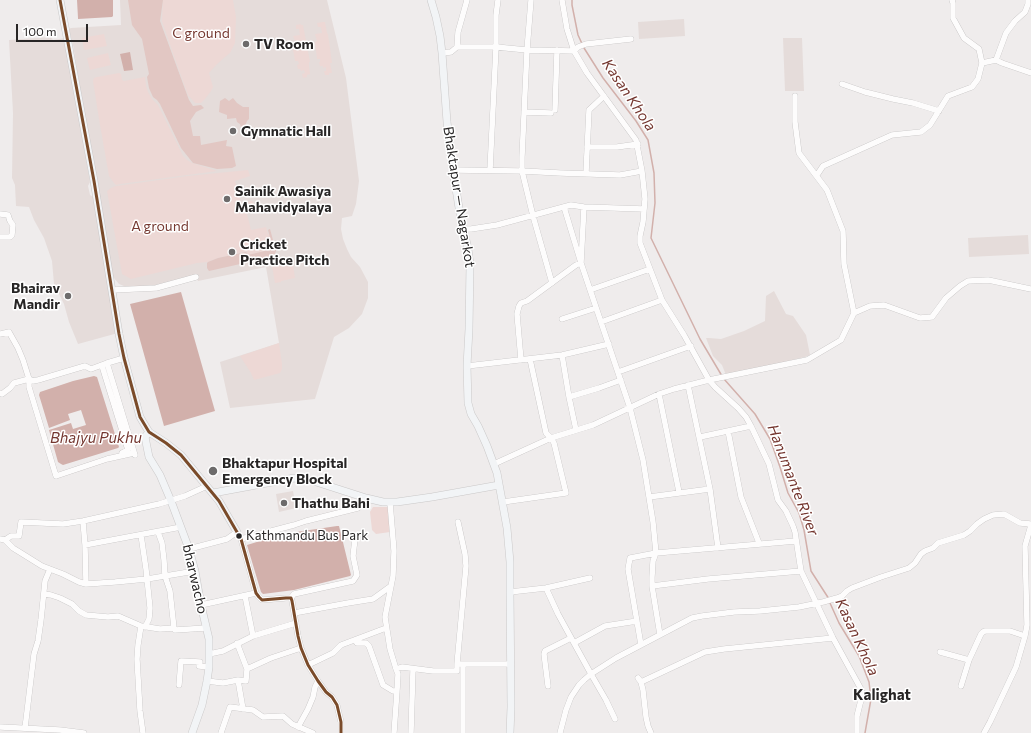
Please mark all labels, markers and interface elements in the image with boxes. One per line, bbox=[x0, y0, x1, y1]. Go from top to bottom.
scale bar bbox=[18, 16, 90, 42]
text: 100 m bbox=[23, 24, 57, 38]
park label: C ground bbox=[172, 25, 230, 41]
place label: TV Room bbox=[254, 36, 314, 52]
marker: TV Room bbox=[241, 39, 251, 49]
water label: Kasan Khola bbox=[598, 55, 660, 135]
place label: Gymnatic Hall bbox=[241, 123, 331, 139]
street label: Bhaktapur — Nagarkot bbox=[440, 125, 478, 269]
marker: Gymnatic Hall bbox=[228, 126, 238, 136]
place label: Sainik Awasiya Mahavidyalaya bbox=[235, 183, 332, 216]
marker: Sainik Awasiya Mahavidyalaya bbox=[222, 194, 232, 204]
park label: A ground bbox=[131, 218, 189, 234]
place label: Cricket Practice Pitch bbox=[240, 236, 329, 268]
marker: Cricket Practice Pitch bbox=[227, 247, 237, 257]
place label: Bhairav Mandir bbox=[11, 280, 60, 312]
marker: Bhairav Mandir bbox=[63, 291, 73, 301]
water label: Hanumante River bbox=[763, 422, 823, 538]
water label: Bhajyu Pukhu bbox=[50, 429, 142, 447]
place label: Bhaktapur Hospital Emergency Block bbox=[222, 455, 347, 488]
marker: Bhaktapur Hospital Emergency Block bbox=[207, 465, 219, 477]
place label: Thathu Bahi bbox=[292, 495, 370, 511]
marker: Thathu Bahi bbox=[279, 498, 289, 508]
place label: Kathmandu Bus Park bbox=[246, 528, 368, 544]
marker: Kathmandu Bus Park bbox=[234, 531, 244, 541]
street label: bharwacho bbox=[179, 543, 211, 615]
water label: Kasan Khola bbox=[831, 595, 883, 679]
district label: Kalighat bbox=[853, 686, 911, 704]

